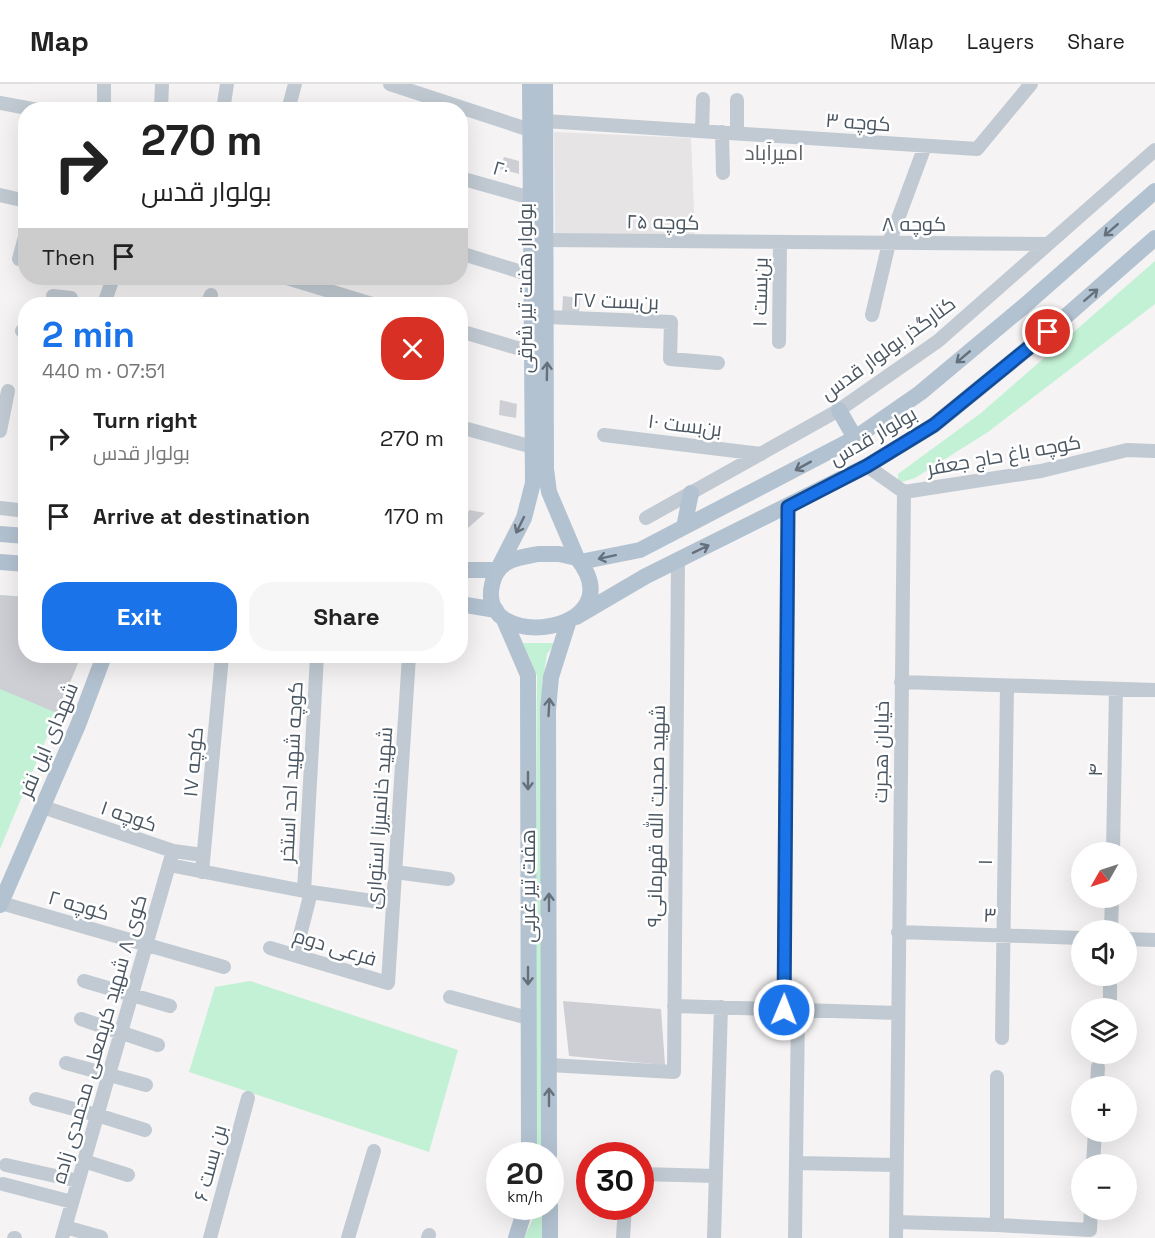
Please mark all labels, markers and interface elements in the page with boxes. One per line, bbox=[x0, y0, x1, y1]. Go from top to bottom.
text: Map bbox=[30, 23, 89, 59]
text: Map bbox=[890, 28, 934, 55]
text: Layers bbox=[967, 28, 1034, 55]
text: Share bbox=[1067, 28, 1125, 55]
street label: کوچه ۳ bbox=[824, 107, 892, 137]
text: 270 m bbox=[141, 114, 262, 167]
icon: right bbox=[42, 126, 120, 204]
district label: امیرآباد bbox=[744, 139, 804, 166]
street label: ۲۰ bbox=[490, 154, 512, 184]
text: بولوار قدس bbox=[141, 174, 272, 209]
street label: بولوار هفت تیر شرقی bbox=[512, 203, 538, 373]
street label: کوچه ۲۵ bbox=[626, 208, 700, 236]
street label: کوچه ۸ bbox=[882, 211, 946, 237]
one-way arrow bbox=[1104, 223, 1119, 237]
icon: arrive bbox=[107, 240, 140, 273]
text: Then bbox=[42, 243, 95, 271]
street label: بن‌بست ۱ bbox=[746, 257, 774, 327]
street label: بن‌بست ۲۷ bbox=[572, 287, 660, 315]
one-way arrow bbox=[1082, 288, 1098, 302]
street label: کنارگذر بولوار قدس bbox=[815, 290, 961, 406]
pin bbox=[1022, 306, 1073, 357]
text: 2 min bbox=[42, 312, 135, 358]
icon: arrive bbox=[1031, 315, 1064, 348]
button: close bbox=[381, 317, 444, 380]
one-way arrow bbox=[956, 350, 971, 364]
text: 440 m · 07:51 bbox=[42, 358, 165, 384]
one-way arrow bbox=[541, 362, 552, 382]
street label: بولوار قدس bbox=[825, 401, 921, 471]
text: Turn right bbox=[93, 406, 198, 434]
street label: بن‌بست ۱۰ bbox=[646, 408, 724, 442]
icon: right bbox=[42, 422, 75, 455]
text: 270 m bbox=[380, 424, 444, 452]
street label: کوچه باغ حاج جعفر bbox=[924, 429, 1083, 482]
text: بولوار قدس bbox=[93, 440, 190, 466]
one-way arrow bbox=[794, 461, 812, 472]
icon: arrive bbox=[42, 500, 75, 533]
text: Arrive at destination bbox=[93, 502, 310, 530]
text: 170 m bbox=[384, 502, 444, 530]
one-way arrow bbox=[514, 516, 526, 534]
one-way arrow bbox=[691, 542, 709, 554]
one-way arrow bbox=[598, 552, 618, 563]
button: Exit bbox=[42, 582, 237, 651]
button: Share bbox=[249, 582, 444, 651]
street label: شهدای ایل نفر bbox=[12, 678, 84, 803]
street label: کوچه شهید احد استخر bbox=[273, 681, 309, 864]
one-way arrow bbox=[544, 697, 555, 717]
street label: خیابان هجرت bbox=[867, 701, 895, 803]
street label: شهید صحبت الله قهرمانی۹ bbox=[641, 705, 671, 927]
street label: کوچه ۱۷ bbox=[177, 726, 209, 798]
street label: شهید خانمیرزا استواری bbox=[360, 726, 398, 910]
street label: ۴ bbox=[1082, 763, 1108, 777]
one-way arrow bbox=[522, 770, 534, 790]
street label: کوچه ۱ bbox=[97, 794, 161, 838]
street label: هفت تیر غربی bbox=[515, 829, 541, 943]
north arrow bbox=[1071, 842, 1137, 908]
map controls bbox=[1071, 842, 1137, 1220]
street label: ۱ bbox=[972, 859, 998, 865]
street label: کوچه ۲ bbox=[45, 884, 113, 926]
street label: کوی ۸ شهید کریمعلی محمدی زاده bbox=[45, 892, 153, 1186]
one-way arrow bbox=[543, 892, 555, 912]
street label: ۳ bbox=[983, 902, 997, 928]
button: sound bbox=[1071, 920, 1137, 986]
street label: فرعی دوم bbox=[290, 922, 380, 973]
one-way arrow bbox=[522, 965, 534, 985]
position arrow bbox=[752, 978, 816, 1042]
button: layers bbox=[1071, 998, 1137, 1064]
button: + bbox=[1071, 1076, 1137, 1142]
one-way arrow bbox=[543, 1087, 555, 1107]
street label: بن بست ۶ bbox=[187, 1122, 233, 1204]
speed limit sign: 30 bbox=[576, 1142, 654, 1220]
text: 20 bbox=[506, 1154, 544, 1193]
button: − bbox=[1071, 1154, 1137, 1220]
text: km/h bbox=[507, 1187, 543, 1206]

